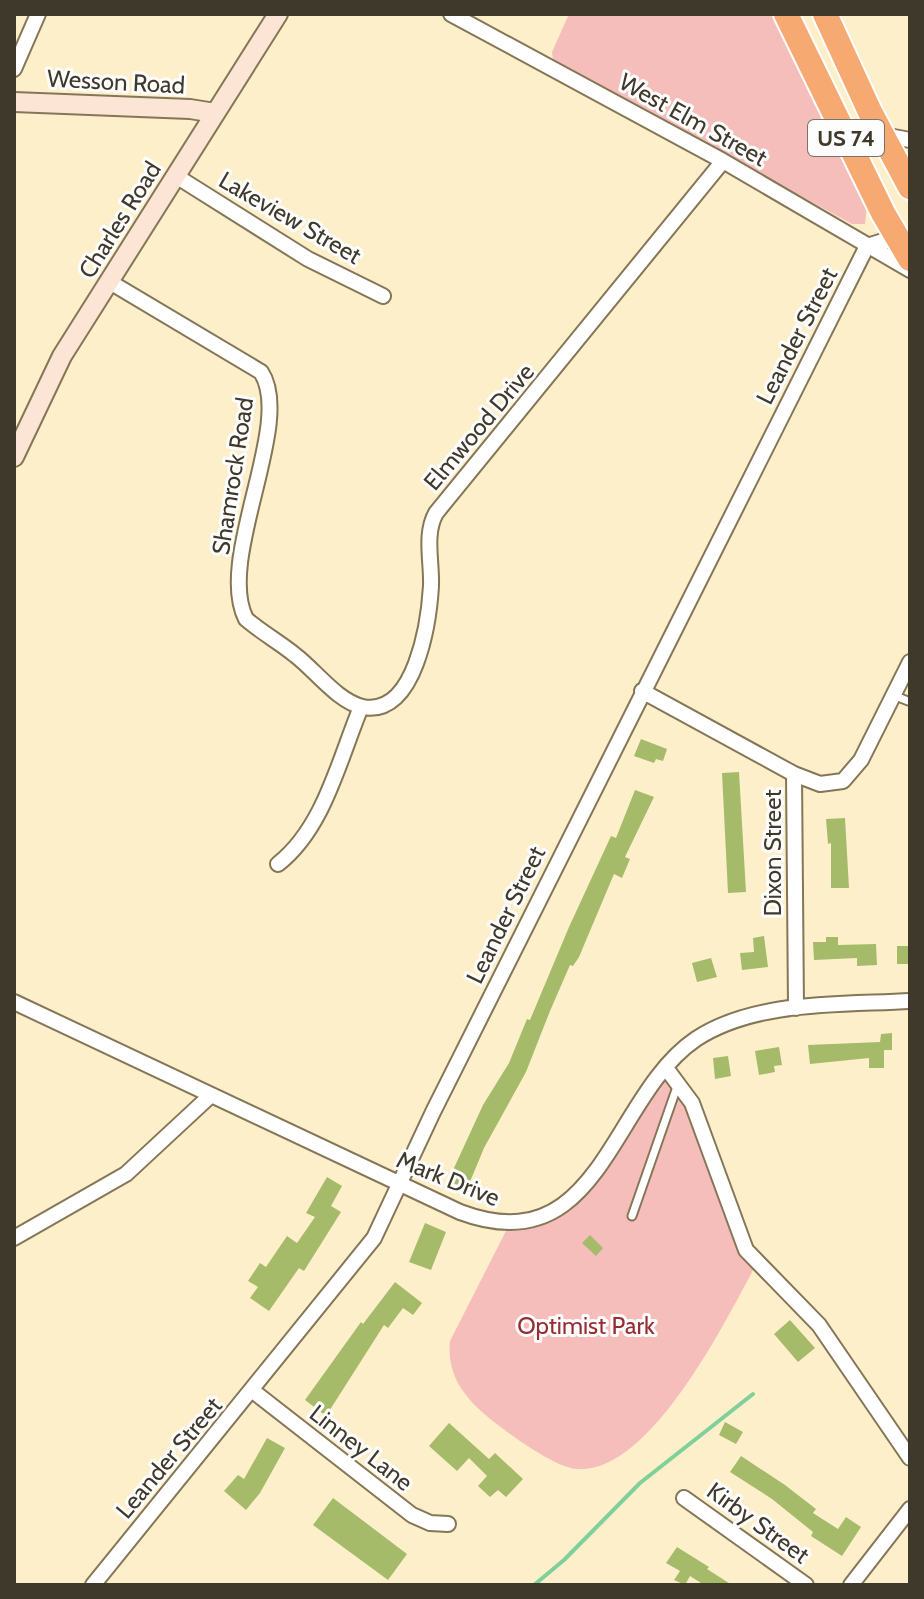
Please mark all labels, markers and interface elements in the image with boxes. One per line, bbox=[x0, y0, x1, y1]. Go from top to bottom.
street label: Wesson Road bbox=[46, 63, 186, 100]
street label: West Elm Street bbox=[614, 67, 772, 172]
road number: US 74 bbox=[808, 120, 884, 156]
street label: Charles Road bbox=[72, 156, 167, 283]
street label: Lakeview Street bbox=[214, 165, 367, 270]
street label: Leander Street bbox=[750, 263, 843, 409]
street label: Elmwood Drive bbox=[417, 358, 540, 496]
street label: Shamrock Road bbox=[206, 395, 259, 557]
street label: Dixon Street bbox=[758, 789, 787, 917]
street label: Leander Street bbox=[460, 841, 551, 988]
street label: Mark Drive bbox=[392, 1145, 504, 1212]
park label: Optimist Park bbox=[517, 1311, 655, 1340]
street label: Leander Street bbox=[110, 1391, 228, 1524]
street label: Linney Lane bbox=[304, 1398, 419, 1497]
street label: Kirby Street bbox=[702, 1476, 815, 1569]

